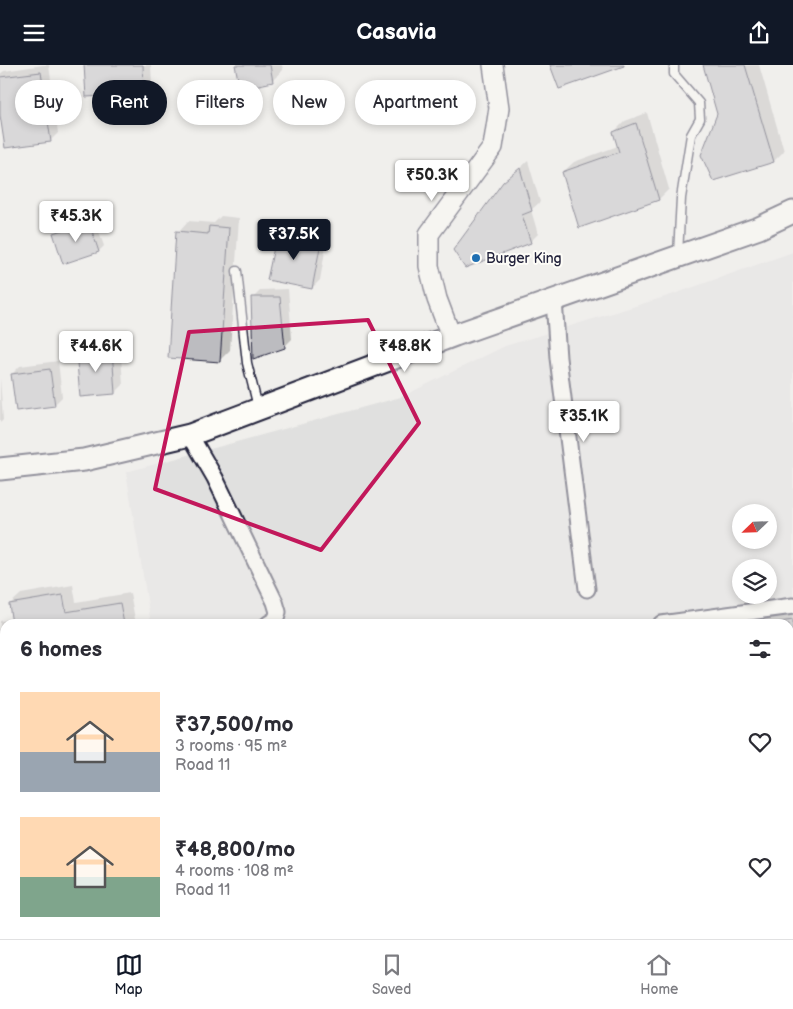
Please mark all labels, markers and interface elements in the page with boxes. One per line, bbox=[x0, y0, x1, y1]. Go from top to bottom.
icon: menu bbox=[20, 19, 48, 47]
text: Casavia bbox=[356, 19, 437, 46]
icon: share bbox=[745, 19, 773, 47]
chip: Buy bbox=[15, 80, 82, 125]
chip: Rent bbox=[92, 80, 167, 125]
chip: Filters bbox=[177, 80, 263, 125]
chip: New bbox=[273, 80, 345, 125]
chip: Apartment bbox=[355, 80, 476, 125]
pin: ₹50.3K bbox=[391, 159, 473, 202]
text: ₹50.3K bbox=[406, 166, 458, 185]
pin: ₹45.3K bbox=[35, 201, 117, 243]
text: ₹45.3K bbox=[50, 207, 102, 226]
pin: ₹37.5K bbox=[253, 219, 335, 261]
text: ₹37.5K bbox=[269, 225, 319, 244]
place label: Burger King bbox=[486, 250, 562, 267]
marker: Burger King bbox=[470, 252, 482, 264]
pin: ₹44.6K bbox=[55, 331, 137, 373]
pin: ₹48.8K bbox=[364, 331, 446, 373]
text: ₹44.6K bbox=[70, 337, 122, 356]
text: ₹48.8K bbox=[379, 337, 431, 356]
pin: ₹35.1K bbox=[543, 401, 625, 443]
text: ₹35.1K bbox=[560, 407, 608, 426]
north arrow bbox=[732, 504, 778, 549]
map controls bbox=[732, 504, 777, 604]
button: layers bbox=[732, 559, 777, 604]
icon: filters bbox=[746, 635, 774, 663]
text: 6 homes bbox=[20, 637, 102, 662]
icon: home bbox=[60, 712, 120, 772]
text: ₹37,500/mo bbox=[175, 712, 294, 737]
icon: heart bbox=[746, 728, 774, 756]
text: 3 rooms · 95 m² bbox=[175, 737, 287, 756]
text: Road 11 bbox=[175, 756, 230, 775]
icon: home bbox=[60, 837, 120, 897]
text: ₹48,800/mo bbox=[175, 837, 295, 862]
icon: heart bbox=[746, 853, 774, 881]
text: 4 rooms · 108 m² bbox=[175, 862, 294, 881]
text: Road 11 bbox=[175, 881, 230, 900]
tab: Map bbox=[115, 951, 143, 998]
tab: Saved bbox=[372, 951, 411, 998]
tab: Home bbox=[640, 951, 678, 998]

